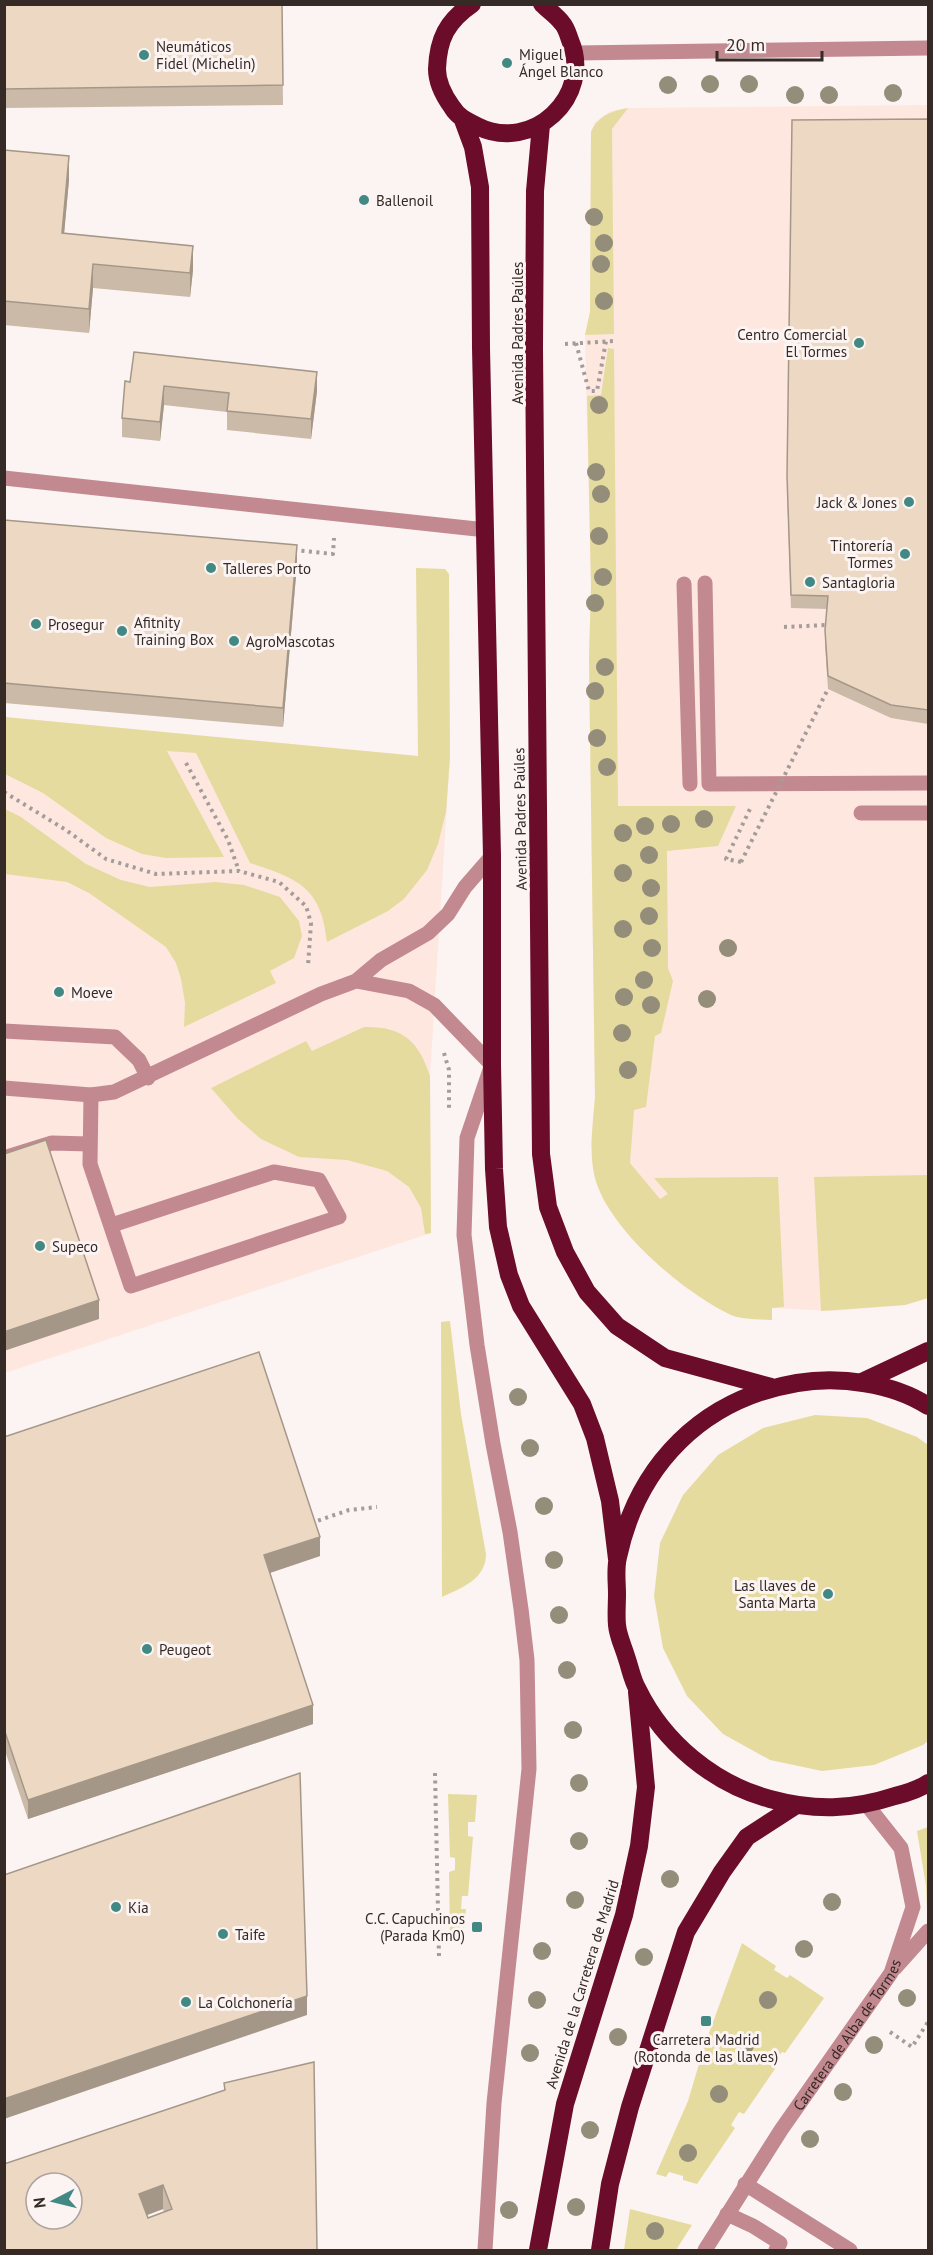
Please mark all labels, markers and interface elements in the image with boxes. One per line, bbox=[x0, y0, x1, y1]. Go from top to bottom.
scale bar bbox=[717, 24, 822, 62]
text: 20 m bbox=[726, 33, 765, 56]
place label: Neumáticos Fidel (Michelin) bbox=[156, 37, 255, 73]
place label: Miguel Ángel Blanco bbox=[519, 45, 603, 81]
marker: Neumáticos Fidel (Michelin) bbox=[137, 48, 151, 62]
marker: Miguel Ángel Blanco bbox=[500, 56, 514, 70]
place label: Ballenoil bbox=[376, 191, 434, 210]
marker: Ballenoil bbox=[357, 193, 371, 207]
street label: Avenida Padres Paúles bbox=[508, 262, 527, 404]
place label: Centro Comercial El Tormes bbox=[737, 325, 848, 361]
marker: Centro Comercial El Tormes bbox=[852, 336, 866, 350]
place label: Jack & Jones bbox=[816, 493, 897, 512]
marker: Jack & Jones bbox=[902, 495, 916, 509]
place label: Tintorería Tormes bbox=[830, 536, 893, 572]
marker: Tintorería Tormes bbox=[898, 547, 912, 561]
place label: Talleres Porto bbox=[223, 559, 311, 578]
marker: Talleres Porto bbox=[204, 561, 218, 575]
place label: Santagloria bbox=[822, 573, 895, 592]
marker: Santagloria bbox=[803, 575, 817, 589]
place label: Afitnity Training Box bbox=[134, 613, 214, 649]
place label: Prosegur bbox=[48, 615, 104, 634]
marker: Prosegur bbox=[29, 617, 43, 631]
marker: Afitnity Training Box bbox=[115, 624, 129, 638]
place label: AgroMascotas bbox=[246, 632, 335, 651]
marker: AgroMascotas bbox=[227, 634, 241, 648]
street label: Avenida Padres Paúles bbox=[509, 747, 531, 891]
place label: Moeve bbox=[71, 983, 113, 1002]
marker: Moeve bbox=[52, 985, 66, 999]
place label: Supeco bbox=[52, 1237, 98, 1256]
marker: Supeco bbox=[33, 1239, 47, 1253]
place label: Las llaves de Santa Marta bbox=[734, 1576, 816, 1612]
marker: Las llaves de Santa Marta bbox=[821, 1587, 835, 1601]
place label: Peugeot bbox=[159, 1640, 211, 1659]
marker: Peugeot bbox=[140, 1642, 154, 1656]
street label: Avenida de la Carretera de Madrid bbox=[541, 1877, 623, 2091]
place label: Kia bbox=[128, 1898, 149, 1917]
marker: Kia bbox=[109, 1900, 123, 1914]
place label: C.C. Capuchinos (Parada Km0) bbox=[365, 1909, 465, 1945]
marker: C.C. Capuchinos (Parada Km0) bbox=[470, 1920, 484, 1934]
place label: Taife bbox=[235, 1925, 265, 1944]
marker: Taife bbox=[216, 1927, 230, 1941]
street label: Carretera de Alba de Tormes bbox=[788, 1957, 904, 2114]
place label: La Colchonería bbox=[198, 1993, 293, 2012]
marker: La Colchonería bbox=[179, 1995, 193, 2009]
marker: Carretera Madrid (Rotonda de las llaves) bbox=[699, 2014, 713, 2028]
place label: Carretera Madrid (Rotonda de las llaves) bbox=[634, 2030, 778, 2066]
north arrow bbox=[24, 2171, 84, 2231]
text: N bbox=[29, 2196, 50, 2209]

